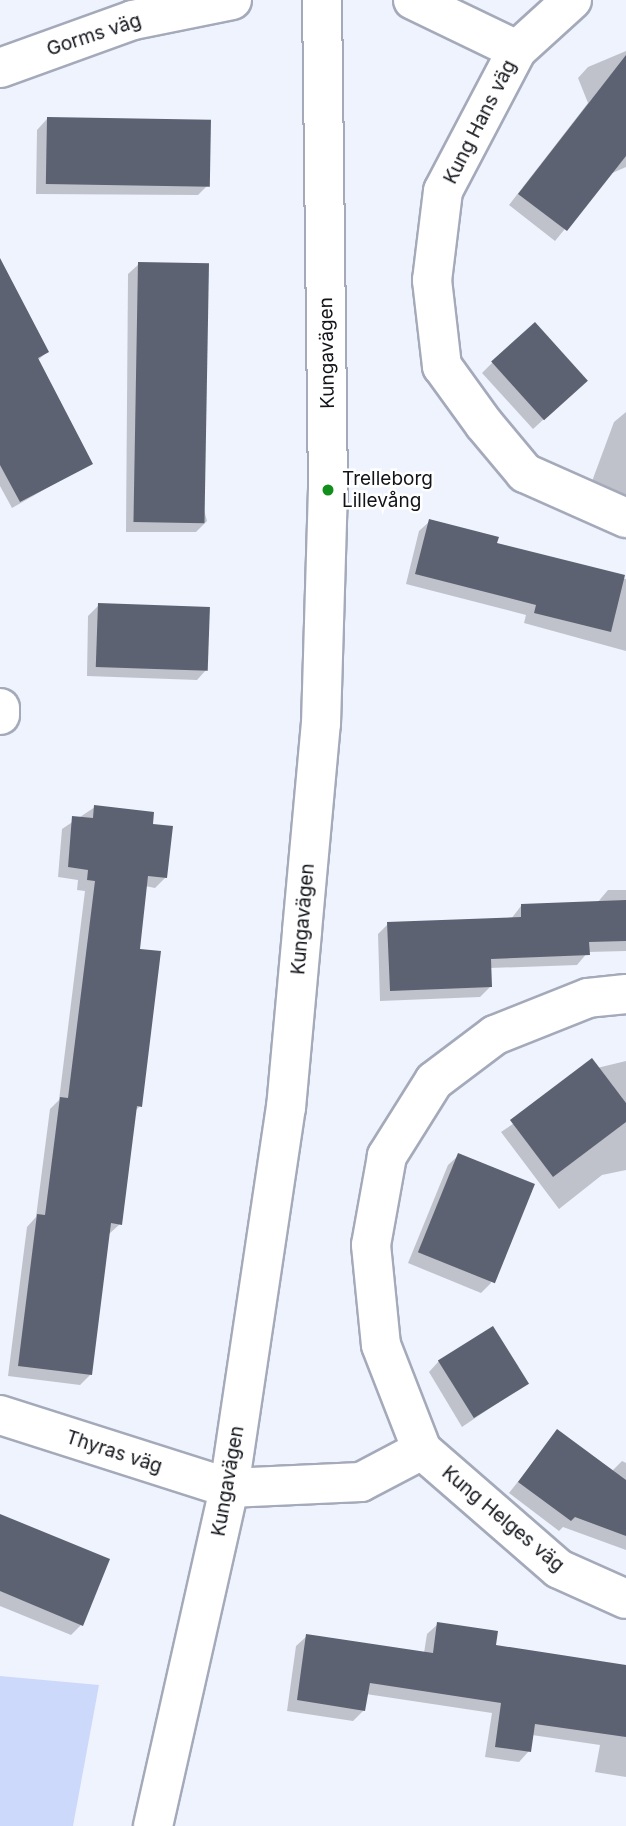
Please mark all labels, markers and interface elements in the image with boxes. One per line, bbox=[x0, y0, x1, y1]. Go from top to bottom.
street label: Gorms väg bbox=[44, 9, 144, 61]
street label: Kung Hans väg bbox=[439, 56, 521, 188]
street label: Kungavägen bbox=[315, 297, 339, 409]
place label: Trelleborg Lillevång bbox=[342, 468, 433, 512]
marker: Trelleborg Lillevång bbox=[320, 482, 336, 498]
street label: Kungavägen bbox=[287, 862, 319, 976]
street label: Kungavägen bbox=[207, 1424, 249, 1538]
street label: Thyras väg bbox=[63, 1426, 165, 1478]
street label: Kung Helges väg bbox=[437, 1461, 569, 1577]

